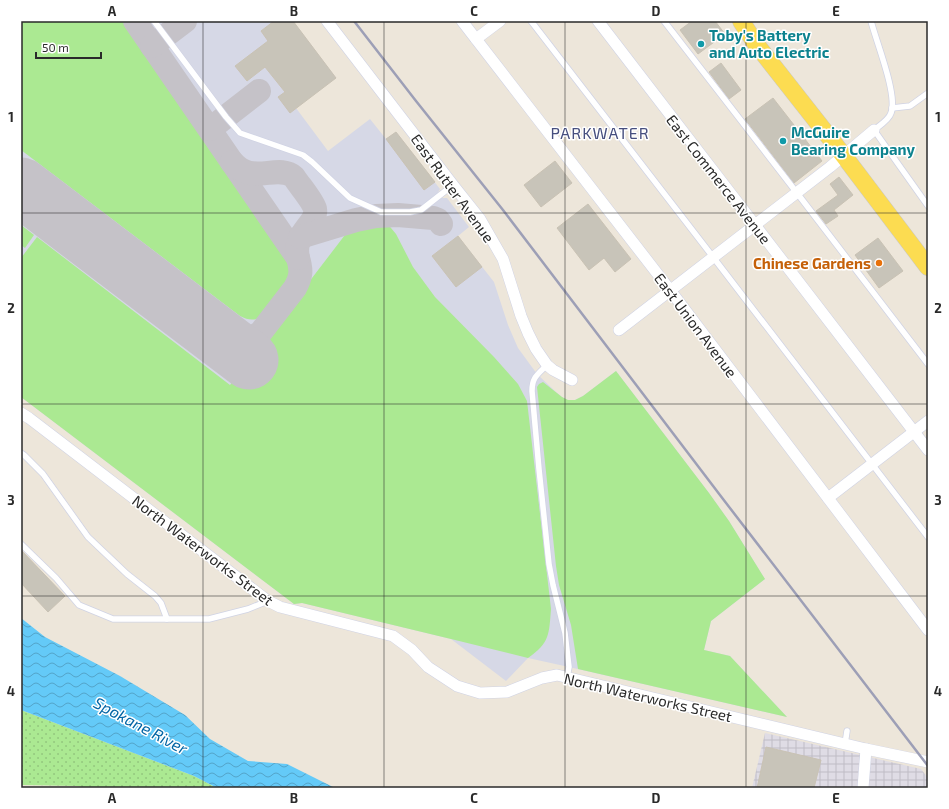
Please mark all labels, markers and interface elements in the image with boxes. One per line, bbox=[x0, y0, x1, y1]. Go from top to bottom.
text: A bbox=[108, 3, 117, 19]
text: B bbox=[290, 3, 298, 19]
text: C bbox=[470, 3, 478, 19]
text: D bbox=[652, 3, 661, 19]
text: E bbox=[832, 3, 840, 19]
place label: Toby's Battery and Auto Electric bbox=[709, 26, 830, 61]
scale bar bbox=[36, 34, 101, 60]
marker: Toby's Battery and Auto Electric bbox=[696, 39, 706, 49]
text: 50 m bbox=[42, 40, 69, 54]
text: 1 bbox=[8, 109, 14, 125]
text: 1 bbox=[935, 109, 941, 125]
street label: East Commerce Avenue bbox=[663, 111, 775, 247]
district label: PARKWATER bbox=[550, 123, 650, 142]
place label: McGuire Bearing Company bbox=[791, 123, 916, 159]
street label: East Rutter Avenue bbox=[408, 130, 498, 246]
marker: McGuire Bearing Company bbox=[778, 136, 788, 146]
place label: Chinese Gardens bbox=[753, 254, 871, 272]
marker: Chinese Gardens bbox=[874, 258, 884, 268]
street label: East Union Avenue bbox=[651, 269, 741, 381]
text: 2 bbox=[7, 300, 15, 316]
text: 2 bbox=[934, 300, 942, 316]
street label: North Waterworks Street bbox=[129, 491, 277, 609]
text: 3 bbox=[7, 492, 15, 508]
text: 3 bbox=[934, 492, 942, 508]
street label: North Waterworks Street bbox=[562, 669, 734, 725]
text: 4 bbox=[7, 683, 15, 699]
text: 4 bbox=[934, 683, 942, 699]
water label: Spokane River bbox=[91, 692, 192, 758]
text: A bbox=[108, 790, 117, 806]
text: B bbox=[290, 790, 298, 806]
text: C bbox=[470, 790, 478, 806]
text: D bbox=[652, 790, 661, 806]
text: E bbox=[832, 790, 840, 806]

